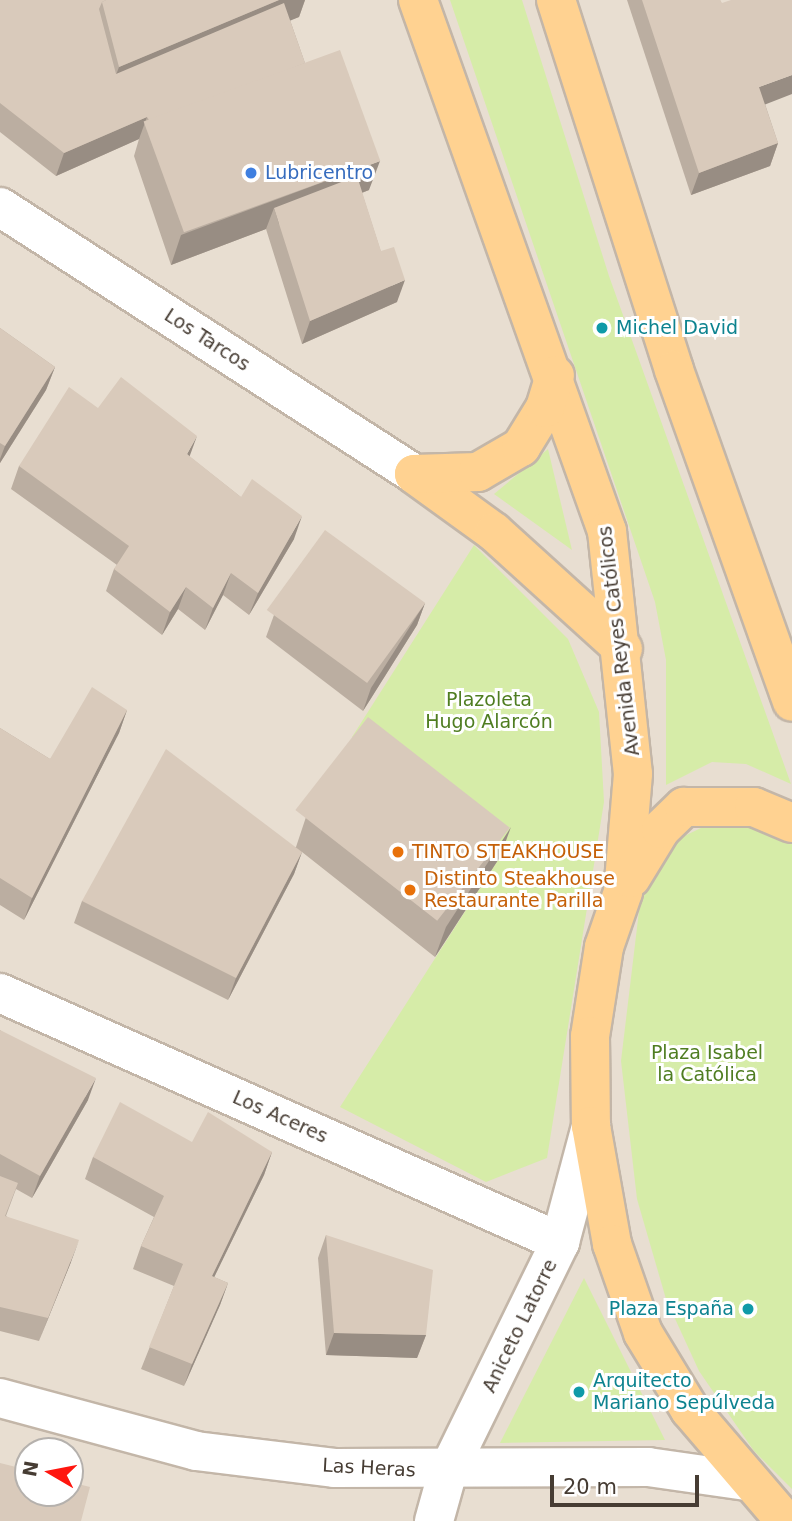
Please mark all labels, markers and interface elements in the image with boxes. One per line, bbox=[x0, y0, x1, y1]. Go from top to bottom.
place label: Lubricentro bbox=[265, 162, 373, 184]
marker: Lubricentro bbox=[243, 165, 259, 181]
street label: Los Tarcos bbox=[160, 304, 254, 376]
place label: Michel David bbox=[616, 317, 738, 339]
marker: Michel David bbox=[594, 320, 610, 336]
street label: Avenida Reyes Católicos bbox=[594, 525, 644, 757]
park label: Plazoleta Hugo Alarcón bbox=[425, 689, 553, 733]
place label: TINTO STEAKHOUSE bbox=[412, 841, 604, 863]
marker: TINTO STEAKHOUSE bbox=[390, 844, 406, 860]
place label: Distinto Steakhouse Restaurante Parilla bbox=[424, 868, 615, 912]
marker: Distinto Steakhouse Restaurante Parilla bbox=[402, 882, 418, 898]
park label: Plaza Isabel la Católica bbox=[651, 1042, 763, 1086]
street label: Los Aceres bbox=[229, 1086, 331, 1148]
street label: Aniceto Latorre bbox=[478, 1256, 562, 1396]
place label: Plaza España bbox=[609, 1298, 734, 1320]
marker: Plaza España bbox=[740, 1301, 756, 1317]
place label: Arquitecto Mariano Sepúlveda bbox=[593, 1370, 775, 1414]
marker: Arquitecto Mariano Sepúlveda bbox=[571, 1384, 587, 1400]
north arrow bbox=[14, 1437, 84, 1507]
street label: Las Heras bbox=[322, 1454, 416, 1482]
text: N bbox=[18, 1459, 43, 1478]
scale bar bbox=[554, 1462, 703, 1506]
text: 20 m bbox=[563, 1475, 617, 1499]

